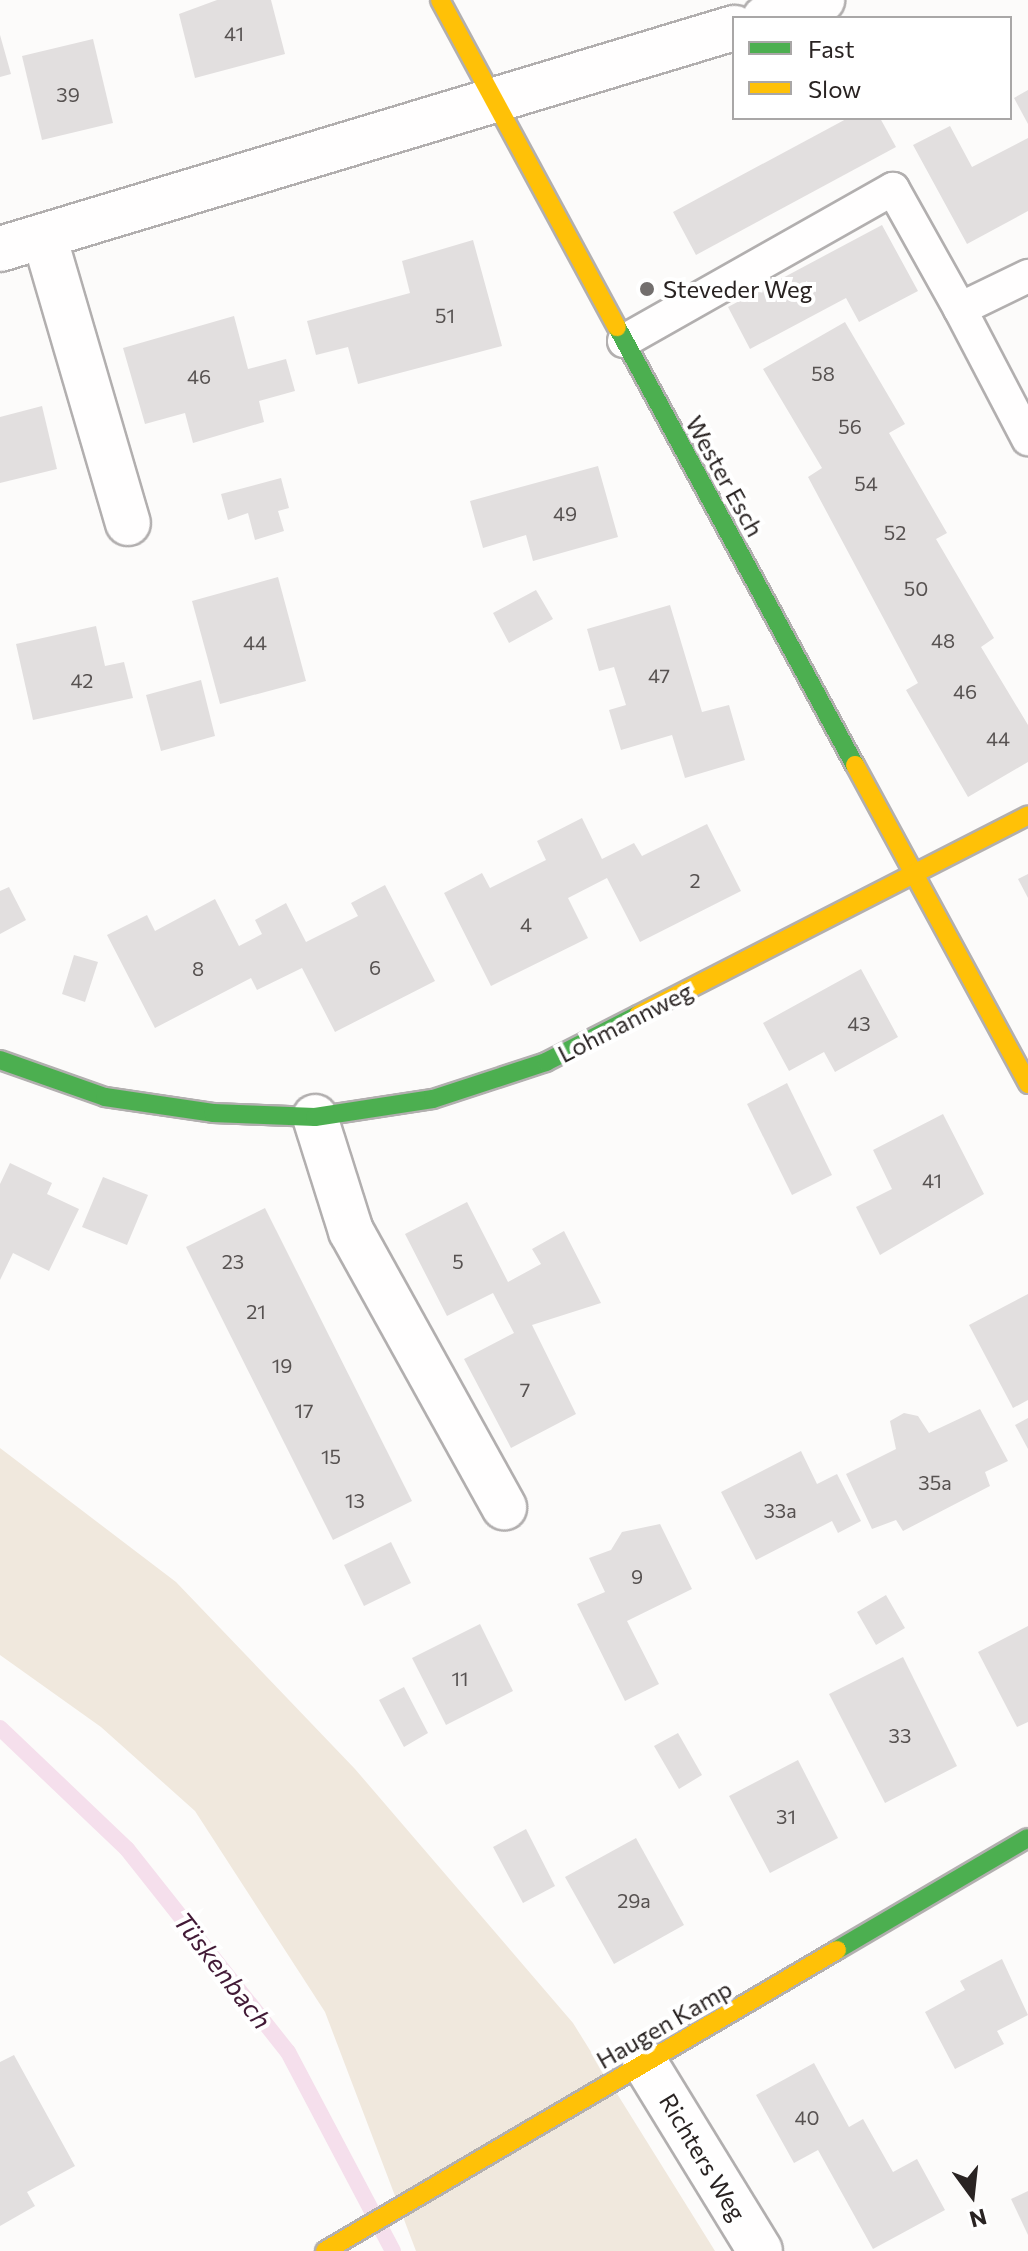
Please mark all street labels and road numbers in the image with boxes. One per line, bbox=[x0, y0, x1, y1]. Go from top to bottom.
street label: Wester Esch bbox=[680, 411, 770, 541]
street label: Lohmannweg bbox=[553, 976, 697, 1068]
street label: Haugen Kamp bbox=[591, 1974, 737, 2074]
street label: Richters Weg bbox=[654, 2088, 752, 2226]

